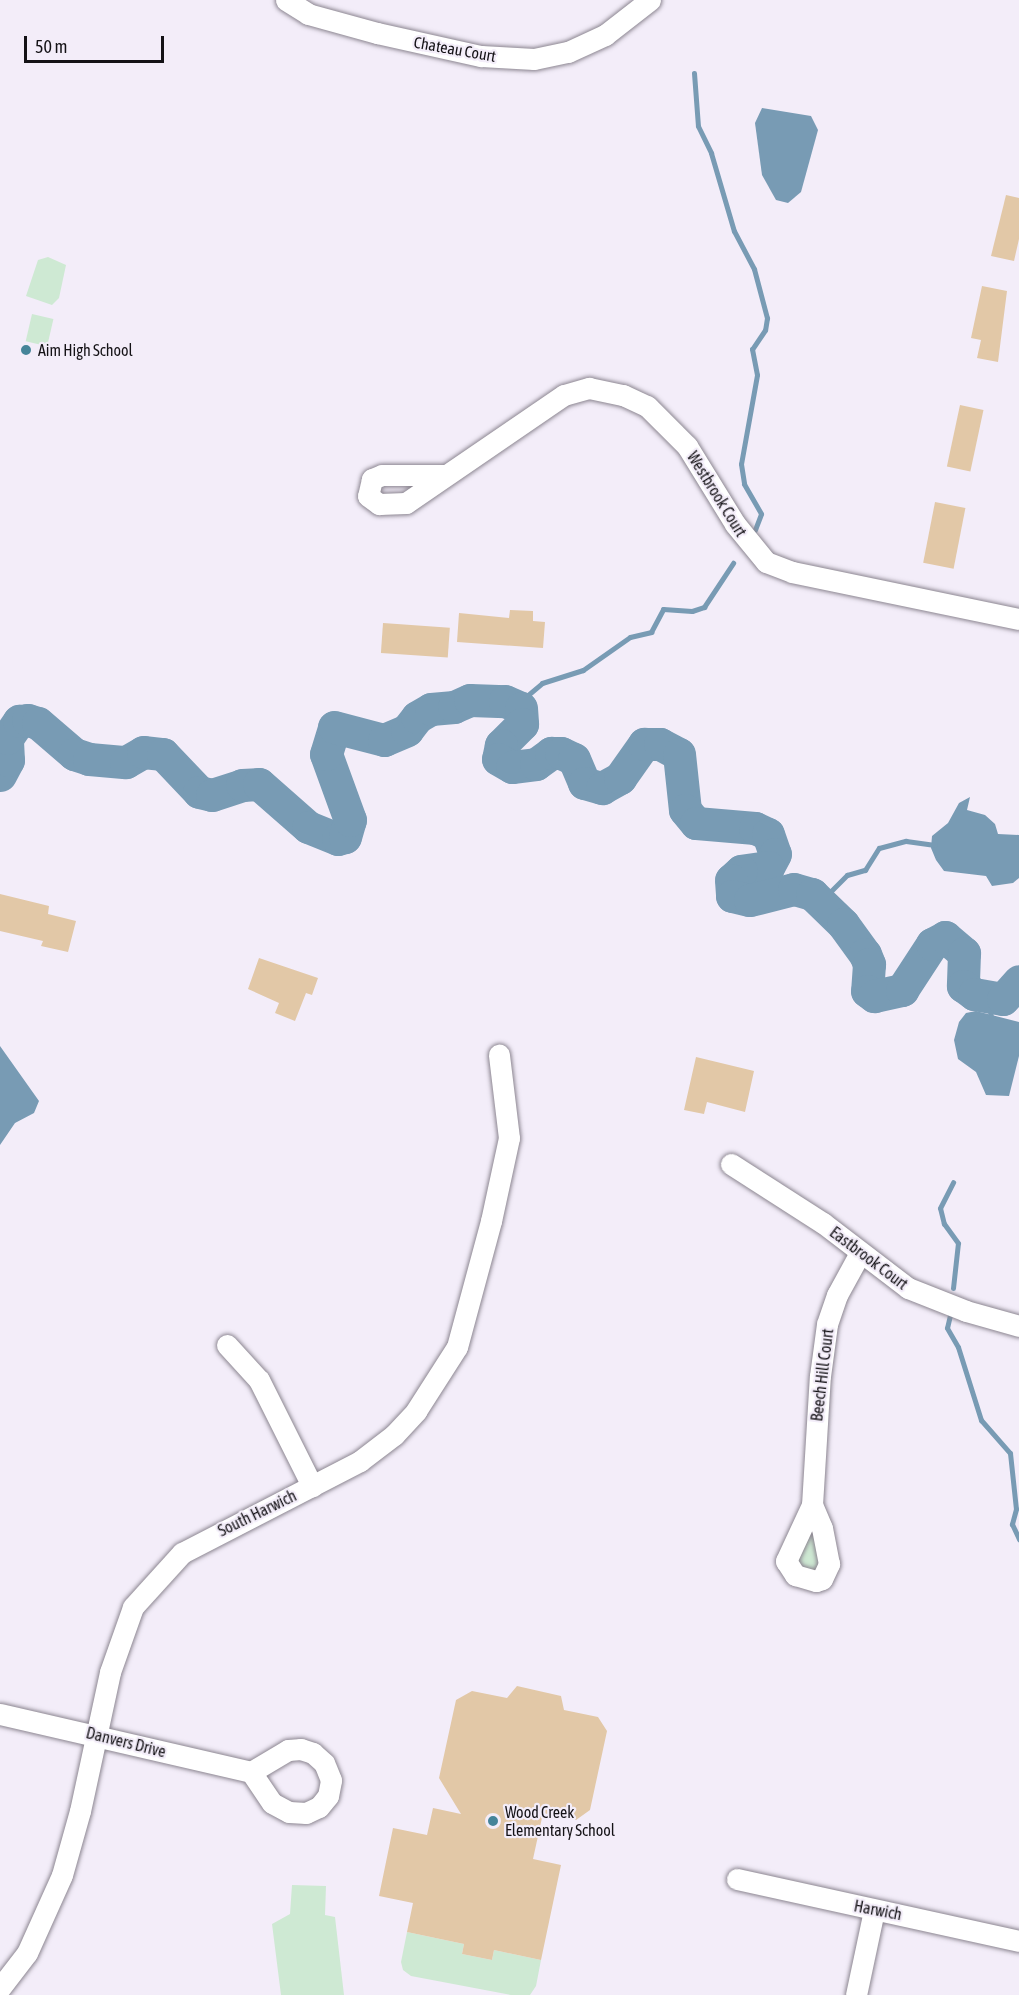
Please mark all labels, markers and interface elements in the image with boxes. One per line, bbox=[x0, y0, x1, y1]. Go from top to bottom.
scale bar bbox=[27, 24, 166, 62]
street label: Chateau Court bbox=[412, 32, 498, 66]
text: 50 m bbox=[35, 36, 67, 57]
place label: Aim High School bbox=[38, 340, 133, 360]
marker: Aim High School bbox=[19, 343, 33, 357]
street label: Westbrook Court bbox=[683, 448, 751, 540]
street label: Eastbrook Court bbox=[826, 1222, 912, 1294]
street label: Beech Hill Court bbox=[807, 1328, 837, 1422]
street label: South Harwich bbox=[215, 1486, 299, 1540]
street label: Danvers Drive bbox=[84, 1723, 168, 1761]
place label: Wood Creek Elementary School bbox=[505, 1802, 615, 1840]
marker: Wood Creek Elementary School bbox=[486, 1814, 500, 1828]
street label: Harwich bbox=[852, 1896, 904, 1924]

